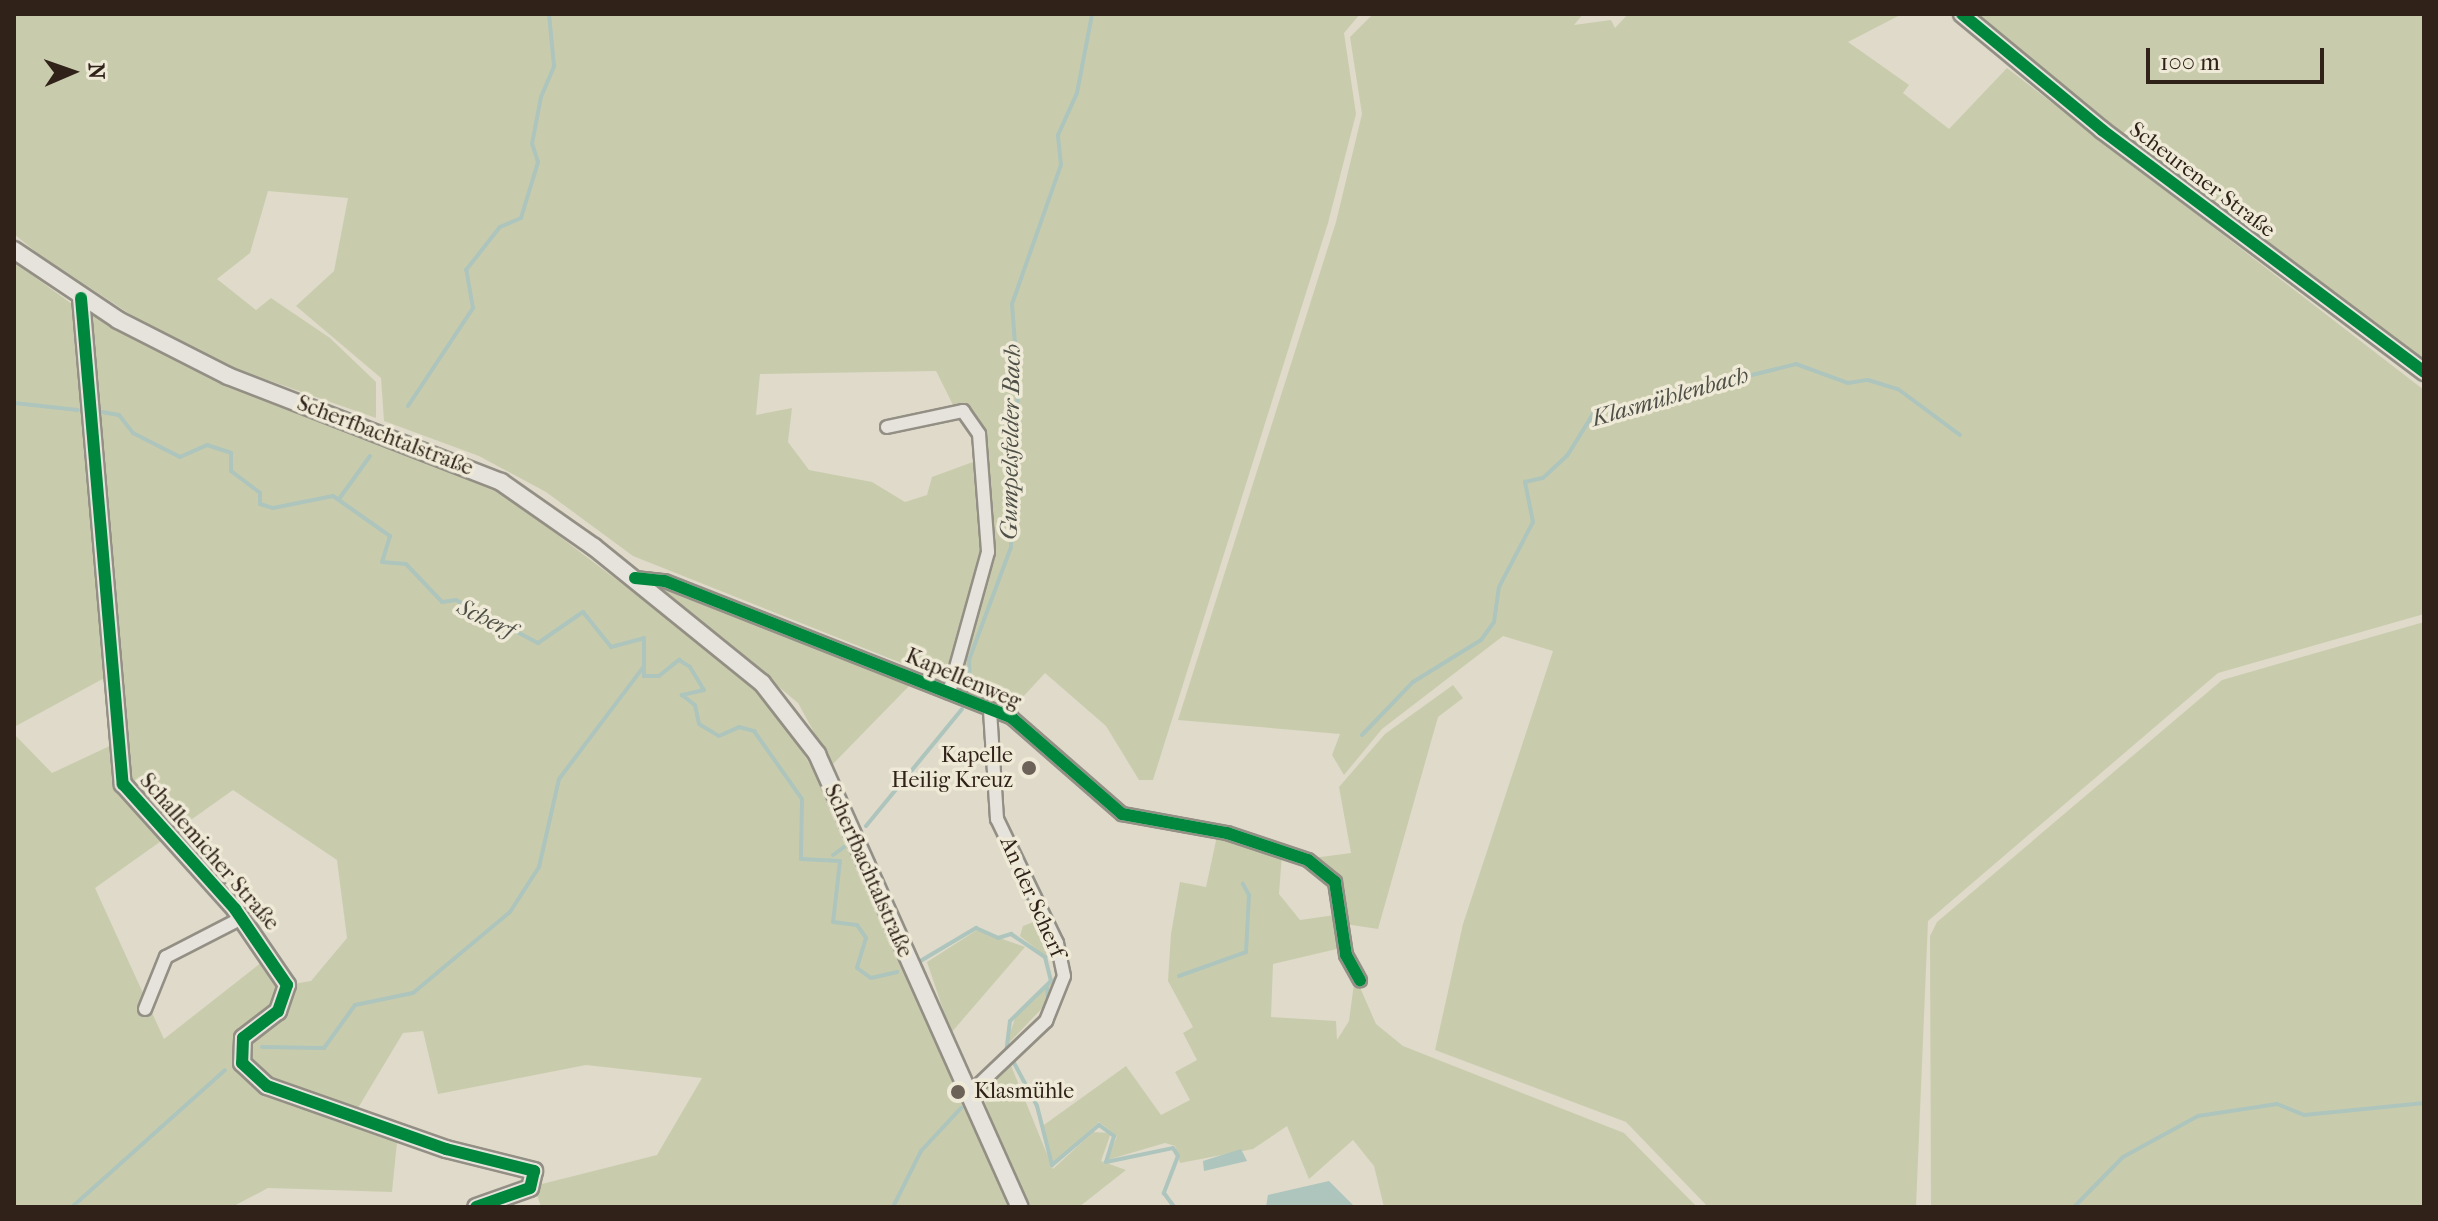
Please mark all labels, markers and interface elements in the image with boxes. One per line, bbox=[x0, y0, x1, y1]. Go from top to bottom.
north arrow bbox=[32, 32, 112, 112]
scale bar bbox=[2150, 32, 2328, 82]
text: 100 m bbox=[2160, 48, 2220, 76]
text: N bbox=[83, 62, 109, 80]
street label: Scheurener Straße bbox=[2124, 117, 2280, 243]
water label: Gumpelsfelder Bach bbox=[995, 344, 1027, 540]
water label: Klasmühlenbach bbox=[1588, 361, 1752, 433]
street label: Scherfbachtalstraße bbox=[293, 390, 477, 482]
water label: Scherf bbox=[452, 593, 520, 645]
street label: Kapellenweg bbox=[901, 643, 1025, 715]
place label: Kapelle Heilig Kreuz bbox=[891, 742, 1013, 794]
marker: Kapelle Heilig Kreuz bbox=[1020, 759, 1038, 777]
street label: Schallemicher Straße bbox=[134, 768, 284, 936]
street label: Scherfbachtalstraße bbox=[818, 780, 918, 962]
street label: An der Scherf bbox=[994, 833, 1070, 961]
place label: Klasmühle bbox=[974, 1079, 1074, 1105]
marker: Klasmühle bbox=[949, 1083, 967, 1101]

